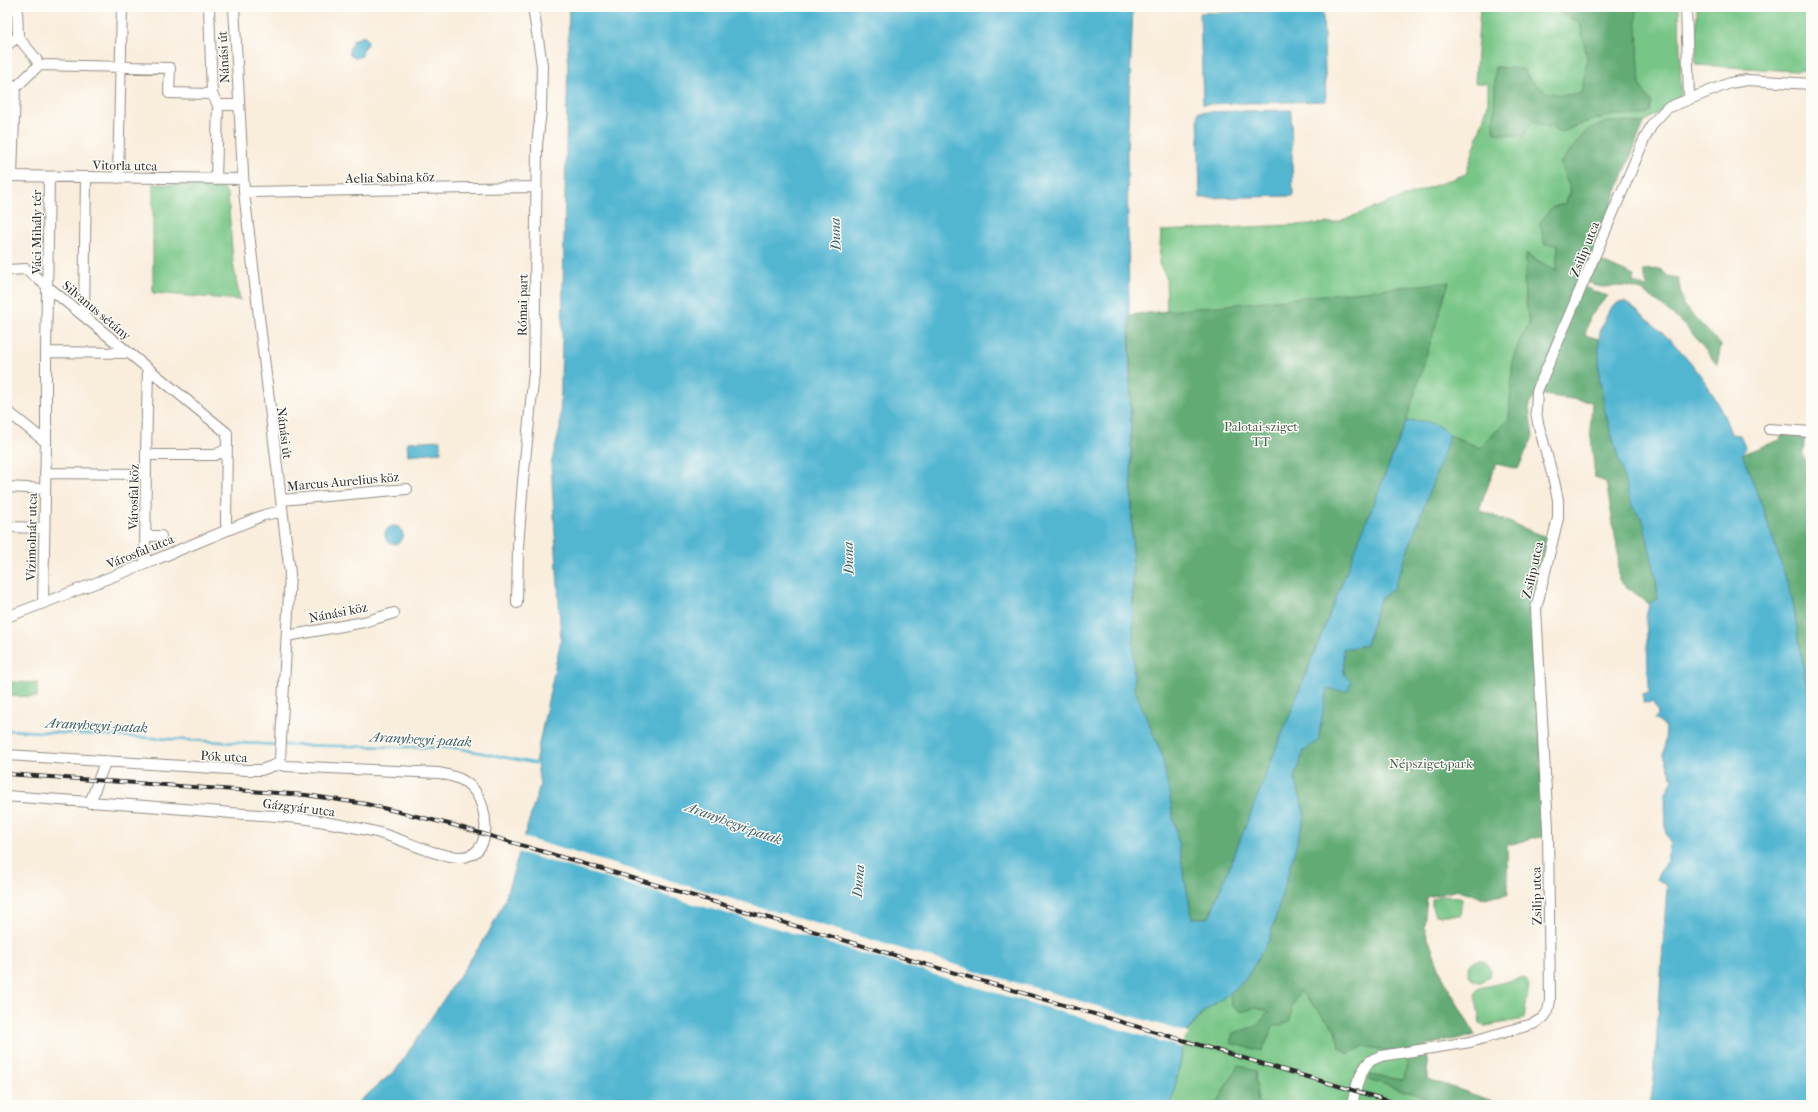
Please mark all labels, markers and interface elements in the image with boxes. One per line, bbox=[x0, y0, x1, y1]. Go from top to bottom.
street label: Nánási út bbox=[215, 30, 232, 84]
street label: Vitorla utca bbox=[91, 157, 159, 174]
street label: Aelia Sabina köz bbox=[344, 169, 435, 186]
street label: Váci Mihály tér bbox=[29, 189, 44, 275]
water label: Duna bbox=[826, 217, 845, 252]
street label: Zsilip utca bbox=[1567, 218, 1603, 279]
street label: Római part bbox=[514, 273, 531, 336]
street label: Silvanus sétány bbox=[59, 277, 135, 344]
street label: Nánási út bbox=[274, 406, 295, 460]
park label: Palotai-sziget TT bbox=[1224, 419, 1298, 449]
street label: Városfal köz bbox=[125, 464, 142, 531]
street label: Marcus Aurelius köz bbox=[286, 469, 400, 494]
street label: Vízimolnár utca bbox=[23, 492, 40, 582]
street label: Városfal utca bbox=[104, 531, 177, 572]
street label: Zsilip utca bbox=[1519, 539, 1547, 600]
water label: Duna bbox=[839, 541, 858, 576]
street label: Nánási köz bbox=[308, 599, 369, 626]
water label: Aranyhegyi-patak bbox=[44, 714, 148, 737]
water label: Aranyhegyi-patak bbox=[368, 728, 472, 751]
street label: Pók utca bbox=[200, 748, 249, 765]
park label: Népsziget park bbox=[1389, 756, 1473, 771]
street label: Gázgyár utca bbox=[262, 796, 337, 819]
water label: Aranyhegyi-patak bbox=[681, 797, 785, 849]
water label: Duna bbox=[849, 864, 868, 899]
street label: Zsilip utca bbox=[1528, 866, 1545, 925]

